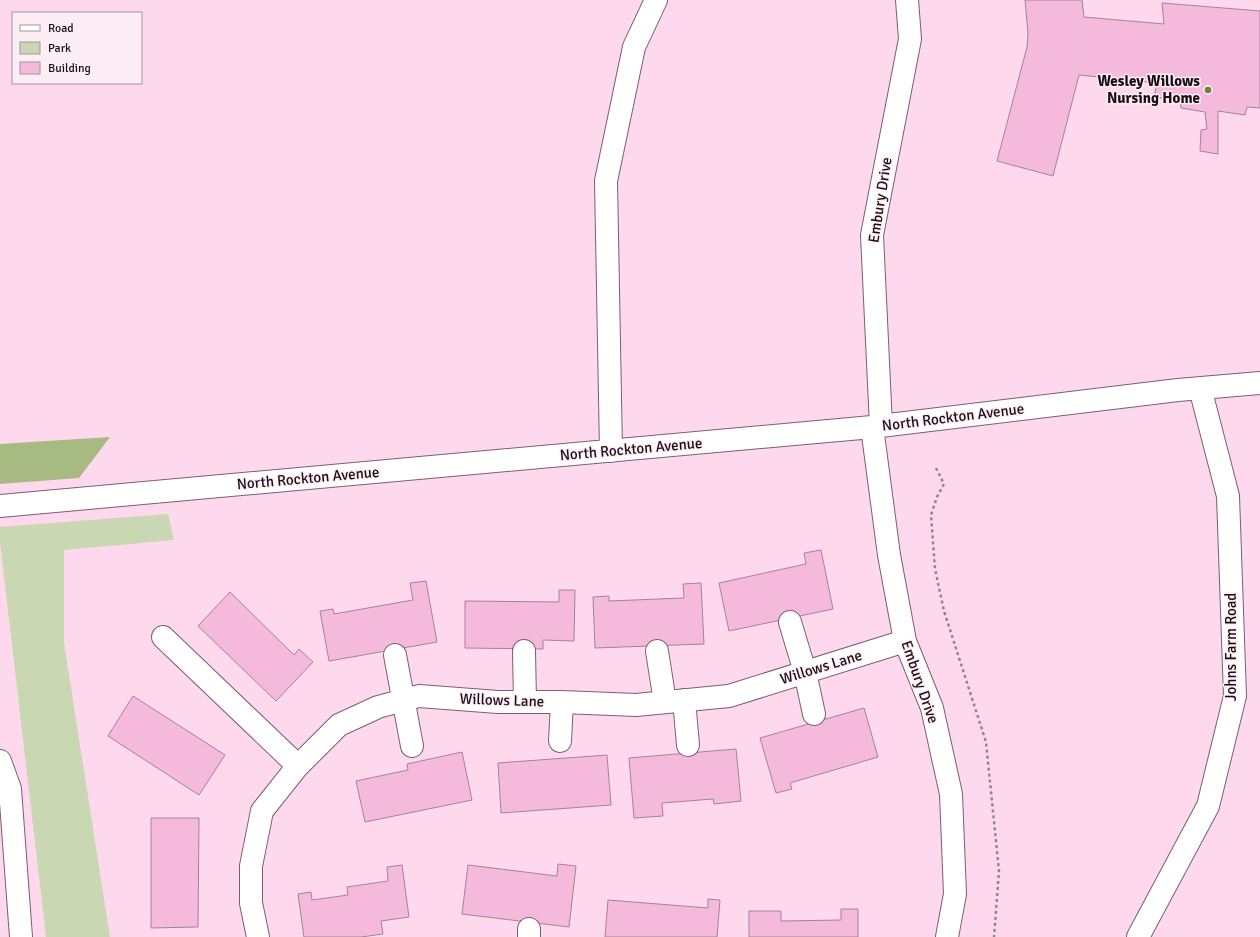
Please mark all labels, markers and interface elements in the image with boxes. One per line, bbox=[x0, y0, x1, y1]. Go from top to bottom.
legend bbox=[12, 12, 142, 84]
text: Road bbox=[48, 21, 74, 36]
text: Park bbox=[48, 41, 71, 56]
text: Building bbox=[48, 61, 91, 76]
place label: Wesley Willows Nursing Home bbox=[1097, 72, 1200, 107]
marker: Wesley Willows Nursing Home bbox=[1203, 85, 1213, 95]
street label: Embury Drive bbox=[864, 156, 896, 244]
street label: North Rockton Avenue bbox=[881, 399, 1025, 435]
street label: North Rockton Avenue bbox=[559, 434, 703, 464]
street label: North Rockton Avenue bbox=[236, 463, 380, 493]
street label: Johns Farm Road bbox=[1222, 593, 1240, 701]
street label: Embury Drive bbox=[897, 638, 943, 726]
street label: Willows Lane bbox=[778, 646, 864, 688]
street label: Willows Lane bbox=[459, 690, 545, 710]

